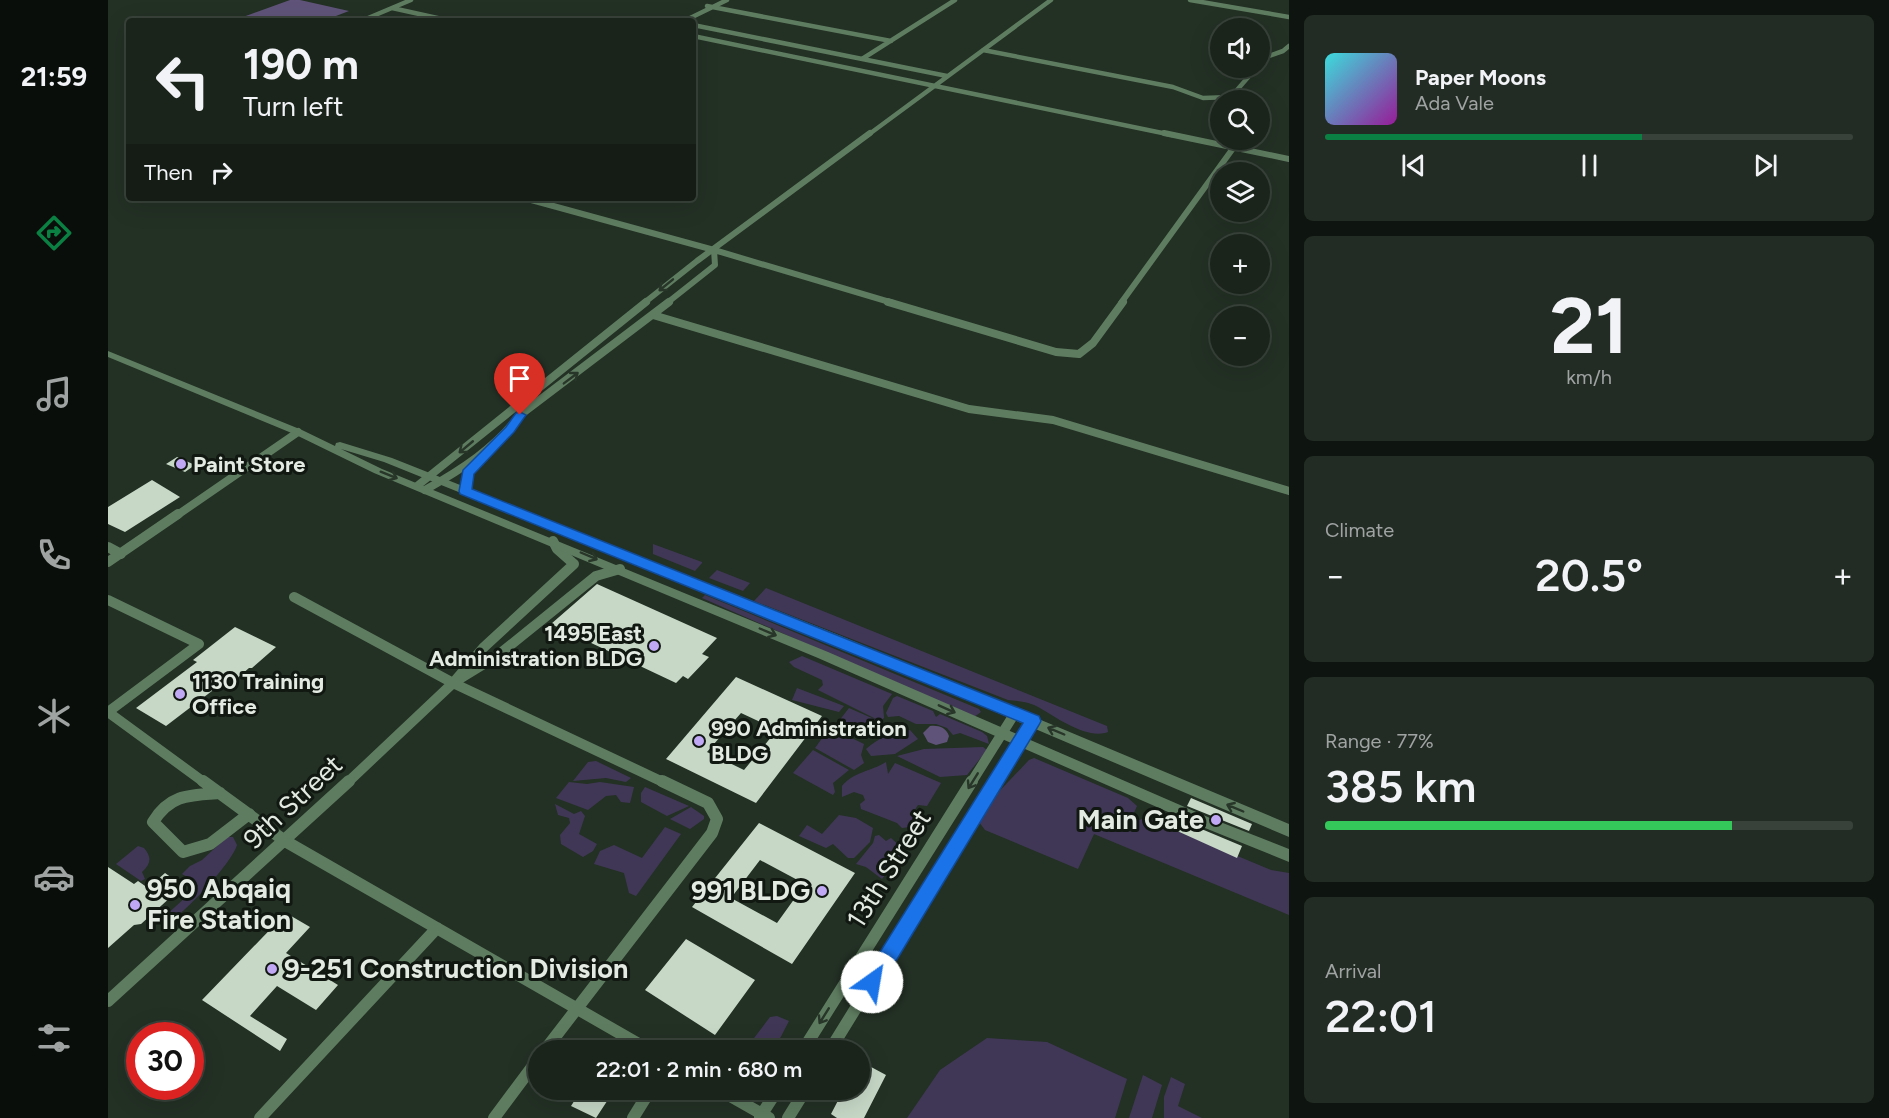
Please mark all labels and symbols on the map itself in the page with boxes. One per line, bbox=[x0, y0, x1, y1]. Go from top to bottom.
one-way arrow bbox=[659, 278, 675, 291]
pin bbox=[494, 353, 545, 415]
one-way arrow bbox=[562, 371, 578, 384]
one-way arrow bbox=[459, 440, 474, 454]
place label: Paint Store bbox=[193, 451, 305, 478]
marker: Paint Store bbox=[174, 457, 188, 471]
one-way arrow bbox=[379, 470, 397, 481]
one-way arrow bbox=[579, 551, 597, 562]
place label: 1495 East Administration BLDG bbox=[429, 620, 642, 672]
one-way arrow bbox=[759, 627, 777, 638]
marker: 1495 East Administration BLDG bbox=[647, 639, 661, 653]
place label: 1130 Training Office bbox=[192, 668, 324, 720]
marker: 1130 Training Office bbox=[173, 687, 187, 701]
one-way arrow bbox=[938, 704, 956, 716]
place label: 990 Administration BLDG bbox=[711, 715, 907, 767]
one-way arrow bbox=[1047, 724, 1065, 735]
marker: 990 Administration BLDG bbox=[692, 734, 706, 748]
street label: 9th Street bbox=[236, 748, 349, 856]
one-way arrow bbox=[967, 772, 979, 788]
one-way arrow bbox=[1226, 802, 1245, 813]
street label: 13th Street bbox=[839, 803, 938, 934]
place label: Main Gate bbox=[1078, 803, 1204, 836]
marker: Main Gate bbox=[1209, 813, 1223, 827]
place label: 950 Abqaiq Fire Station bbox=[147, 872, 291, 936]
place label: 991 BLDG bbox=[691, 874, 810, 907]
marker: 991 BLDG bbox=[815, 884, 829, 898]
marker: 950 Abqaiq Fire Station bbox=[128, 898, 142, 912]
position arrow bbox=[840, 950, 904, 1014]
place label: 9-251 Construction Division bbox=[284, 952, 628, 985]
marker: 9-251 Construction Division bbox=[265, 962, 279, 976]
one-way arrow bbox=[818, 1008, 830, 1024]
speed limit sign: 30 bbox=[126, 1022, 204, 1100]

